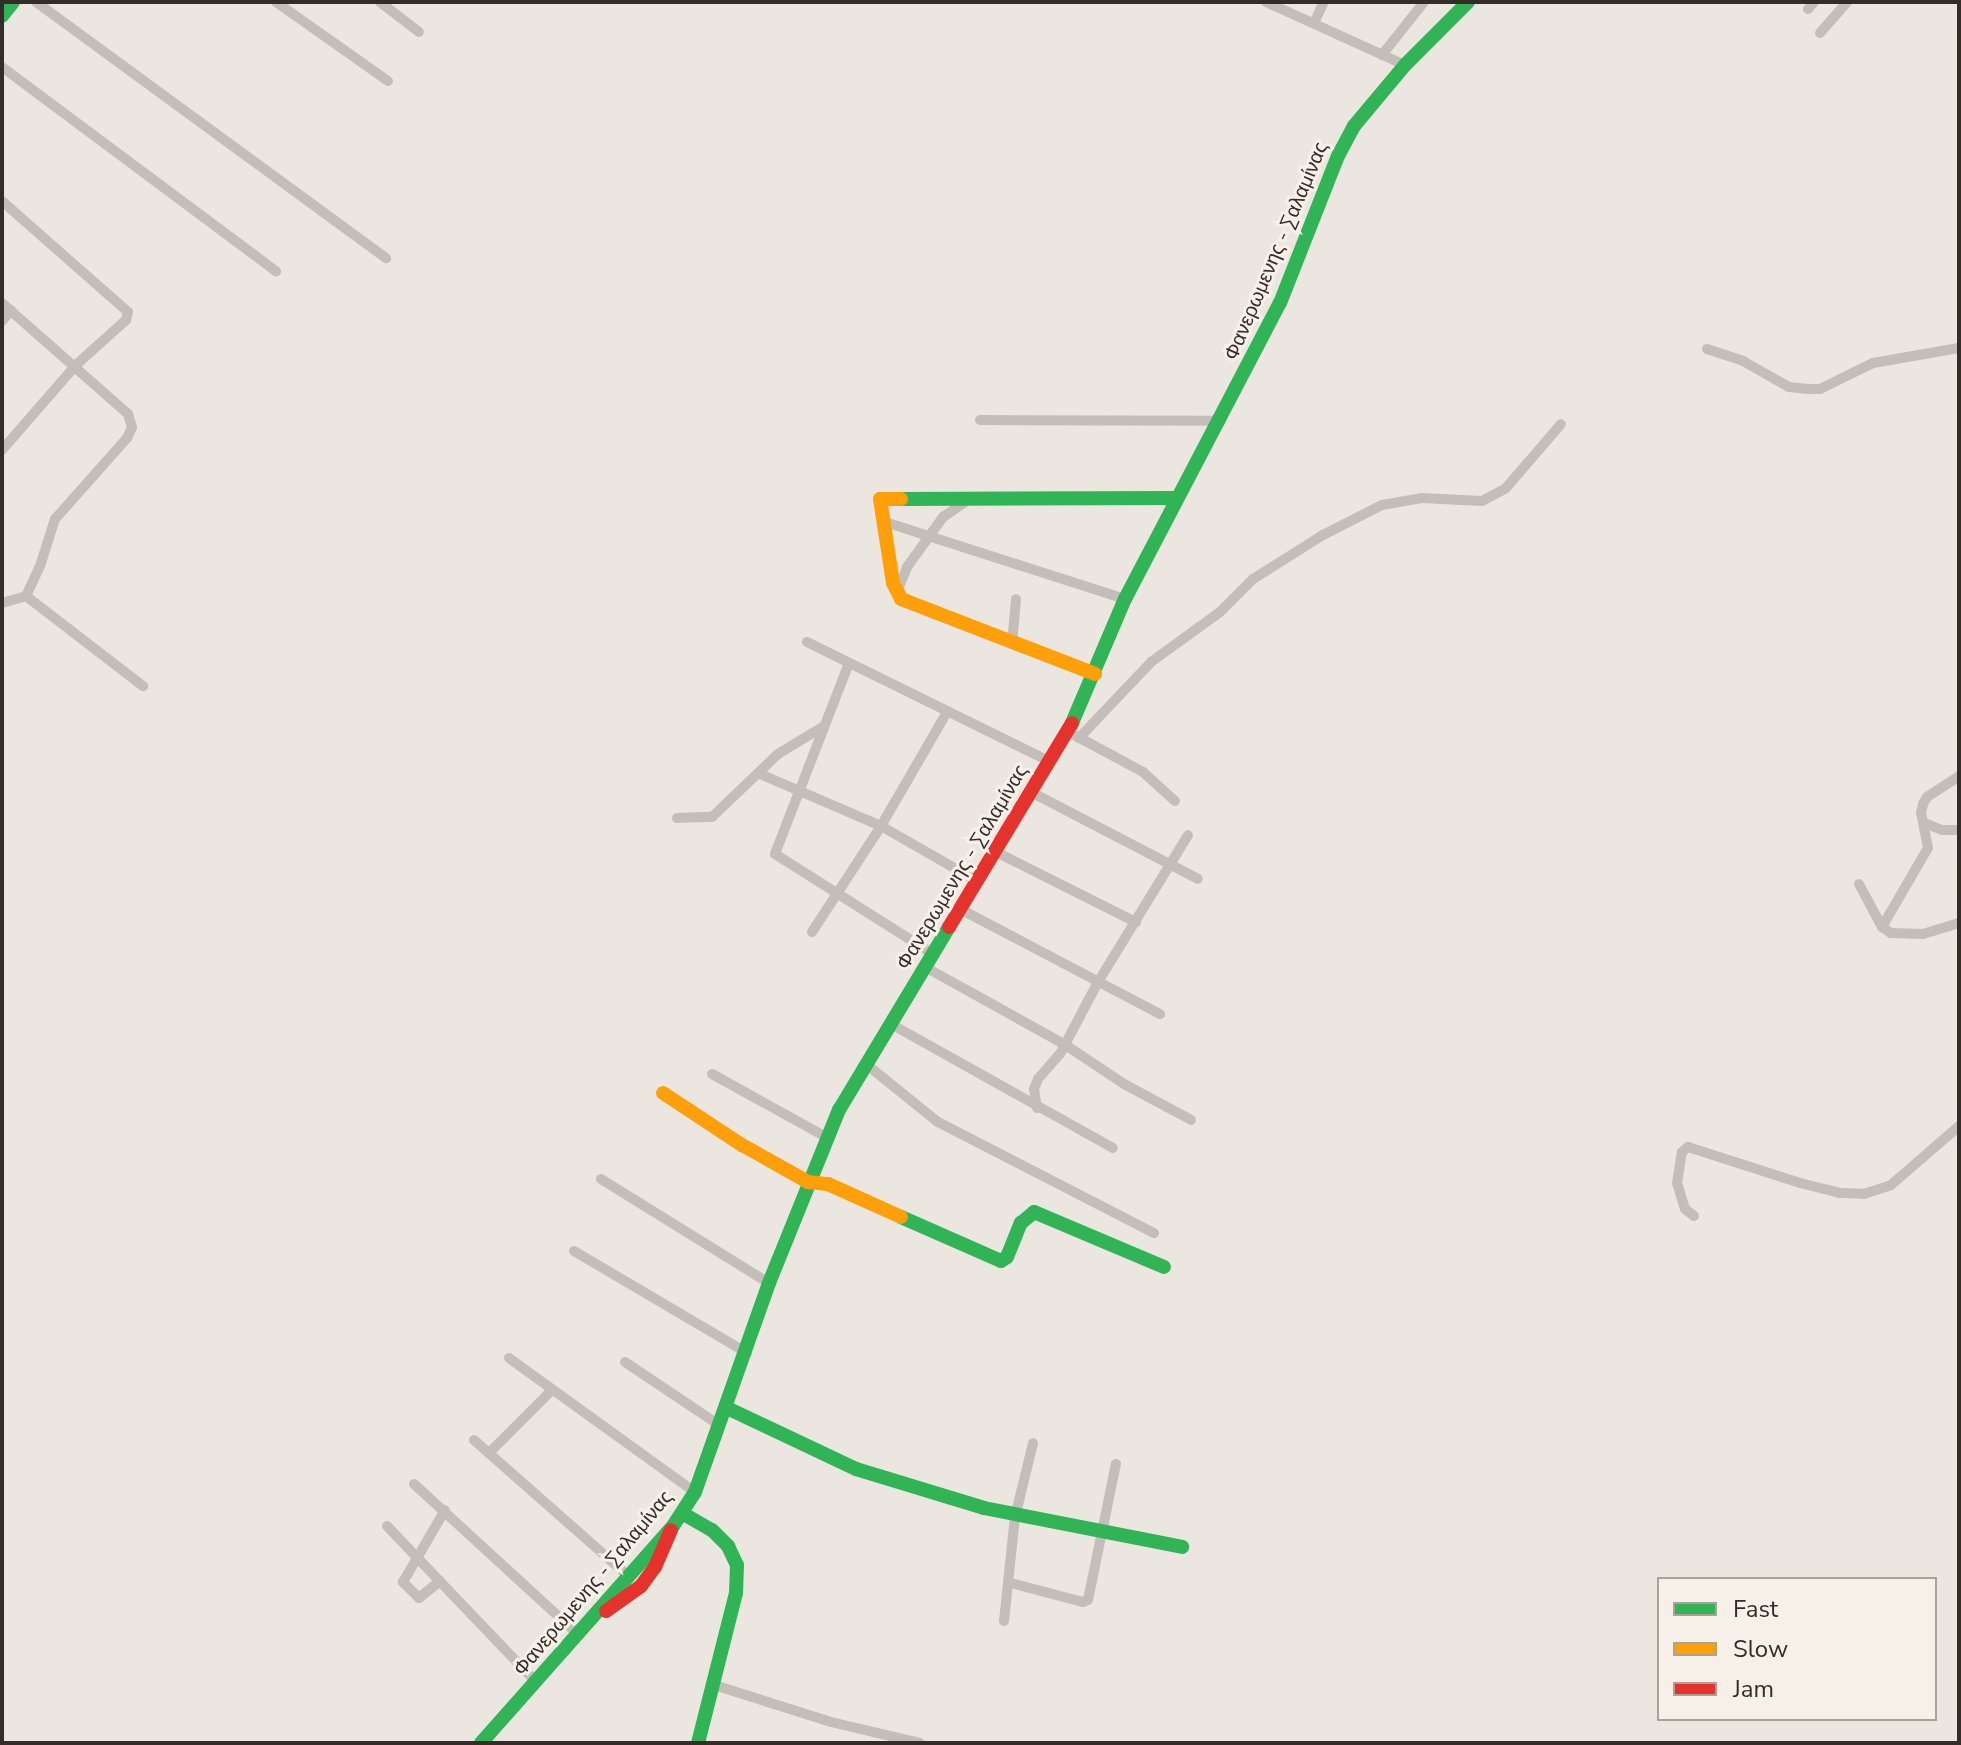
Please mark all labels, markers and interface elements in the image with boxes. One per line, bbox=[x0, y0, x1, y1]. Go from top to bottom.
street label: Φανερωμενης - Σαλαμίνας bbox=[1219, 138, 1333, 364]
street label: Φανερωμενης - Σαλαμίνας bbox=[891, 760, 1033, 974]
street label: Φανερωμενης - Σαλαμίνας bbox=[508, 1485, 678, 1681]
legend bbox=[1657, 1577, 1937, 1721]
text: Fast bbox=[1733, 1593, 1778, 1625]
text: Slow bbox=[1733, 1633, 1788, 1665]
text: Jam bbox=[1733, 1673, 1774, 1705]

